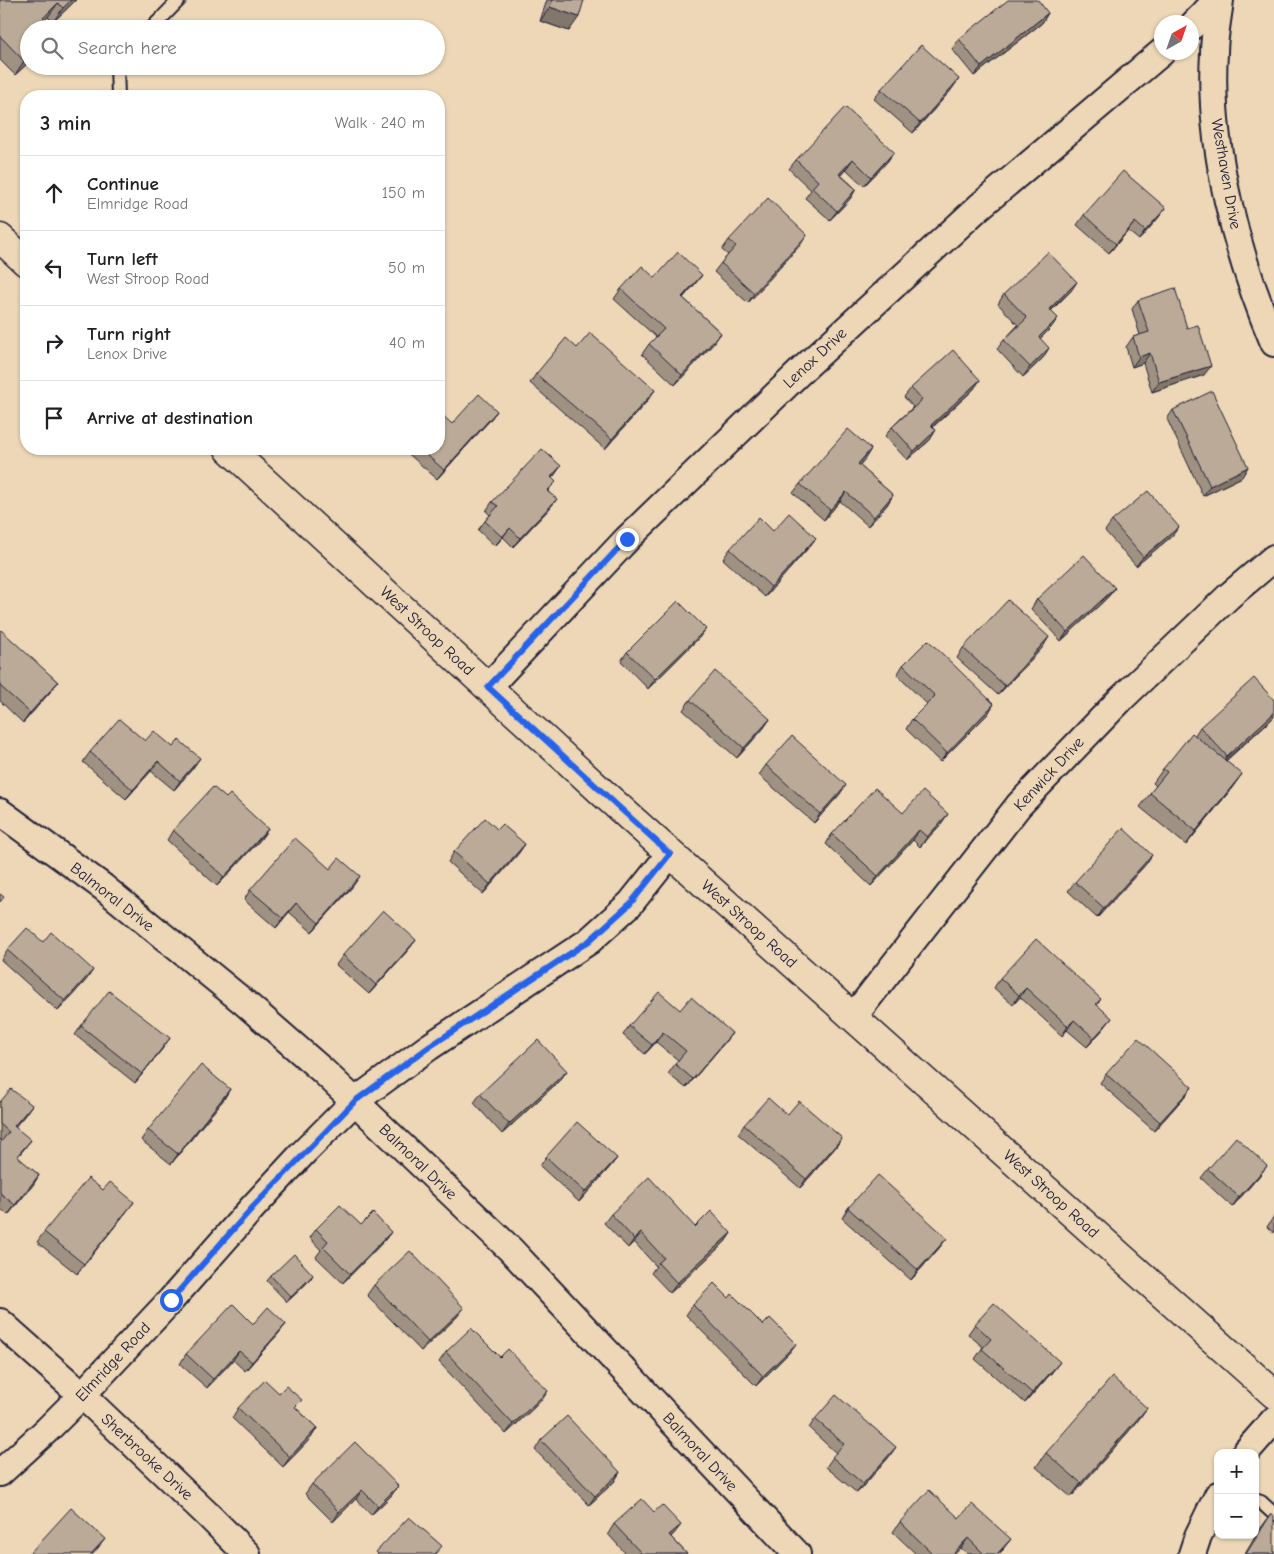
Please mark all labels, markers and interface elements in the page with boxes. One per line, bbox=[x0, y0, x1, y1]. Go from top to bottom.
north arrow bbox=[1154, 15, 1199, 60]
search box bbox=[20, 20, 445, 75]
icon: search bbox=[38, 34, 66, 62]
text: Search here bbox=[78, 37, 177, 59]
text: 3 min bbox=[40, 111, 91, 135]
text: Walk · 240 m bbox=[335, 114, 425, 132]
street label: Westhaven Drive bbox=[1207, 117, 1245, 231]
text: Continue bbox=[87, 173, 159, 195]
icon: ahead bbox=[40, 179, 68, 207]
text: 150 m bbox=[382, 184, 425, 202]
text: Elmridge Road bbox=[87, 195, 188, 213]
text: Turn left bbox=[87, 248, 158, 270]
icon: left bbox=[40, 254, 68, 282]
text: 50 m bbox=[388, 259, 425, 277]
text: West Stroop Road bbox=[87, 270, 209, 288]
text: Turn right bbox=[87, 323, 171, 345]
street label: Lenox Drive bbox=[780, 324, 850, 392]
icon: right bbox=[40, 329, 68, 357]
text: 40 m bbox=[389, 334, 425, 352]
text: Lenox Drive bbox=[87, 345, 167, 363]
icon: arrive bbox=[40, 404, 68, 432]
text: Arrive at destination bbox=[87, 407, 253, 429]
route end bbox=[616, 528, 639, 551]
street label: West Stroop Road bbox=[376, 583, 478, 679]
street label: Kenwick Drive bbox=[1010, 733, 1088, 815]
street label: Balmoral Drive bbox=[67, 859, 157, 935]
street label: West Stroop Road bbox=[698, 876, 800, 972]
street label: Balmoral Drive bbox=[375, 1120, 461, 1204]
street label: West Stroop Road bbox=[1000, 1146, 1102, 1242]
route start bbox=[160, 1289, 183, 1312]
street label: Elmridge Road bbox=[72, 1319, 154, 1405]
street label: Balmoral Drive bbox=[659, 1409, 741, 1495]
street label: Sherbrooke Drive bbox=[98, 1410, 196, 1504]
map controls bbox=[1214, 1449, 1259, 1539]
button: + bbox=[1214, 1449, 1259, 1494]
button: − bbox=[1214, 1494, 1259, 1539]

